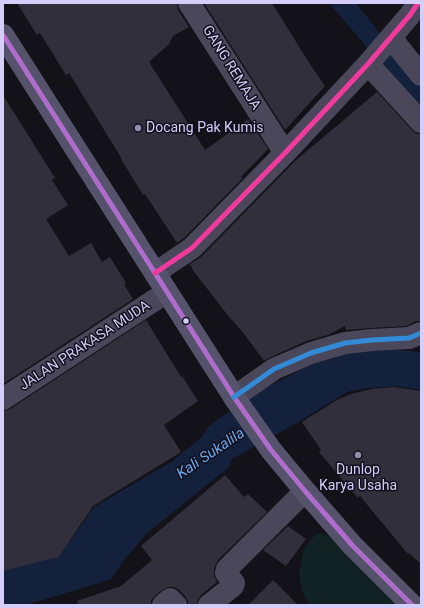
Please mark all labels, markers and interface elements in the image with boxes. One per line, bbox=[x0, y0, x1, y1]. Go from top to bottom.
street label: GANG REMAJA bbox=[198, 23, 264, 113]
place label: Docang Pak Kumis bbox=[146, 120, 263, 136]
marker: Docang Pak Kumis bbox=[133, 123, 143, 133]
street label: JALAN PRAKASA MUDA bbox=[17, 298, 153, 394]
unlabelled marker bbox=[181, 316, 191, 326]
water label: Kali Sukalila bbox=[174, 425, 248, 483]
marker: Dunlop Karya Usaha bbox=[353, 450, 363, 460]
place label: Dunlop Karya Usaha bbox=[319, 462, 397, 494]

